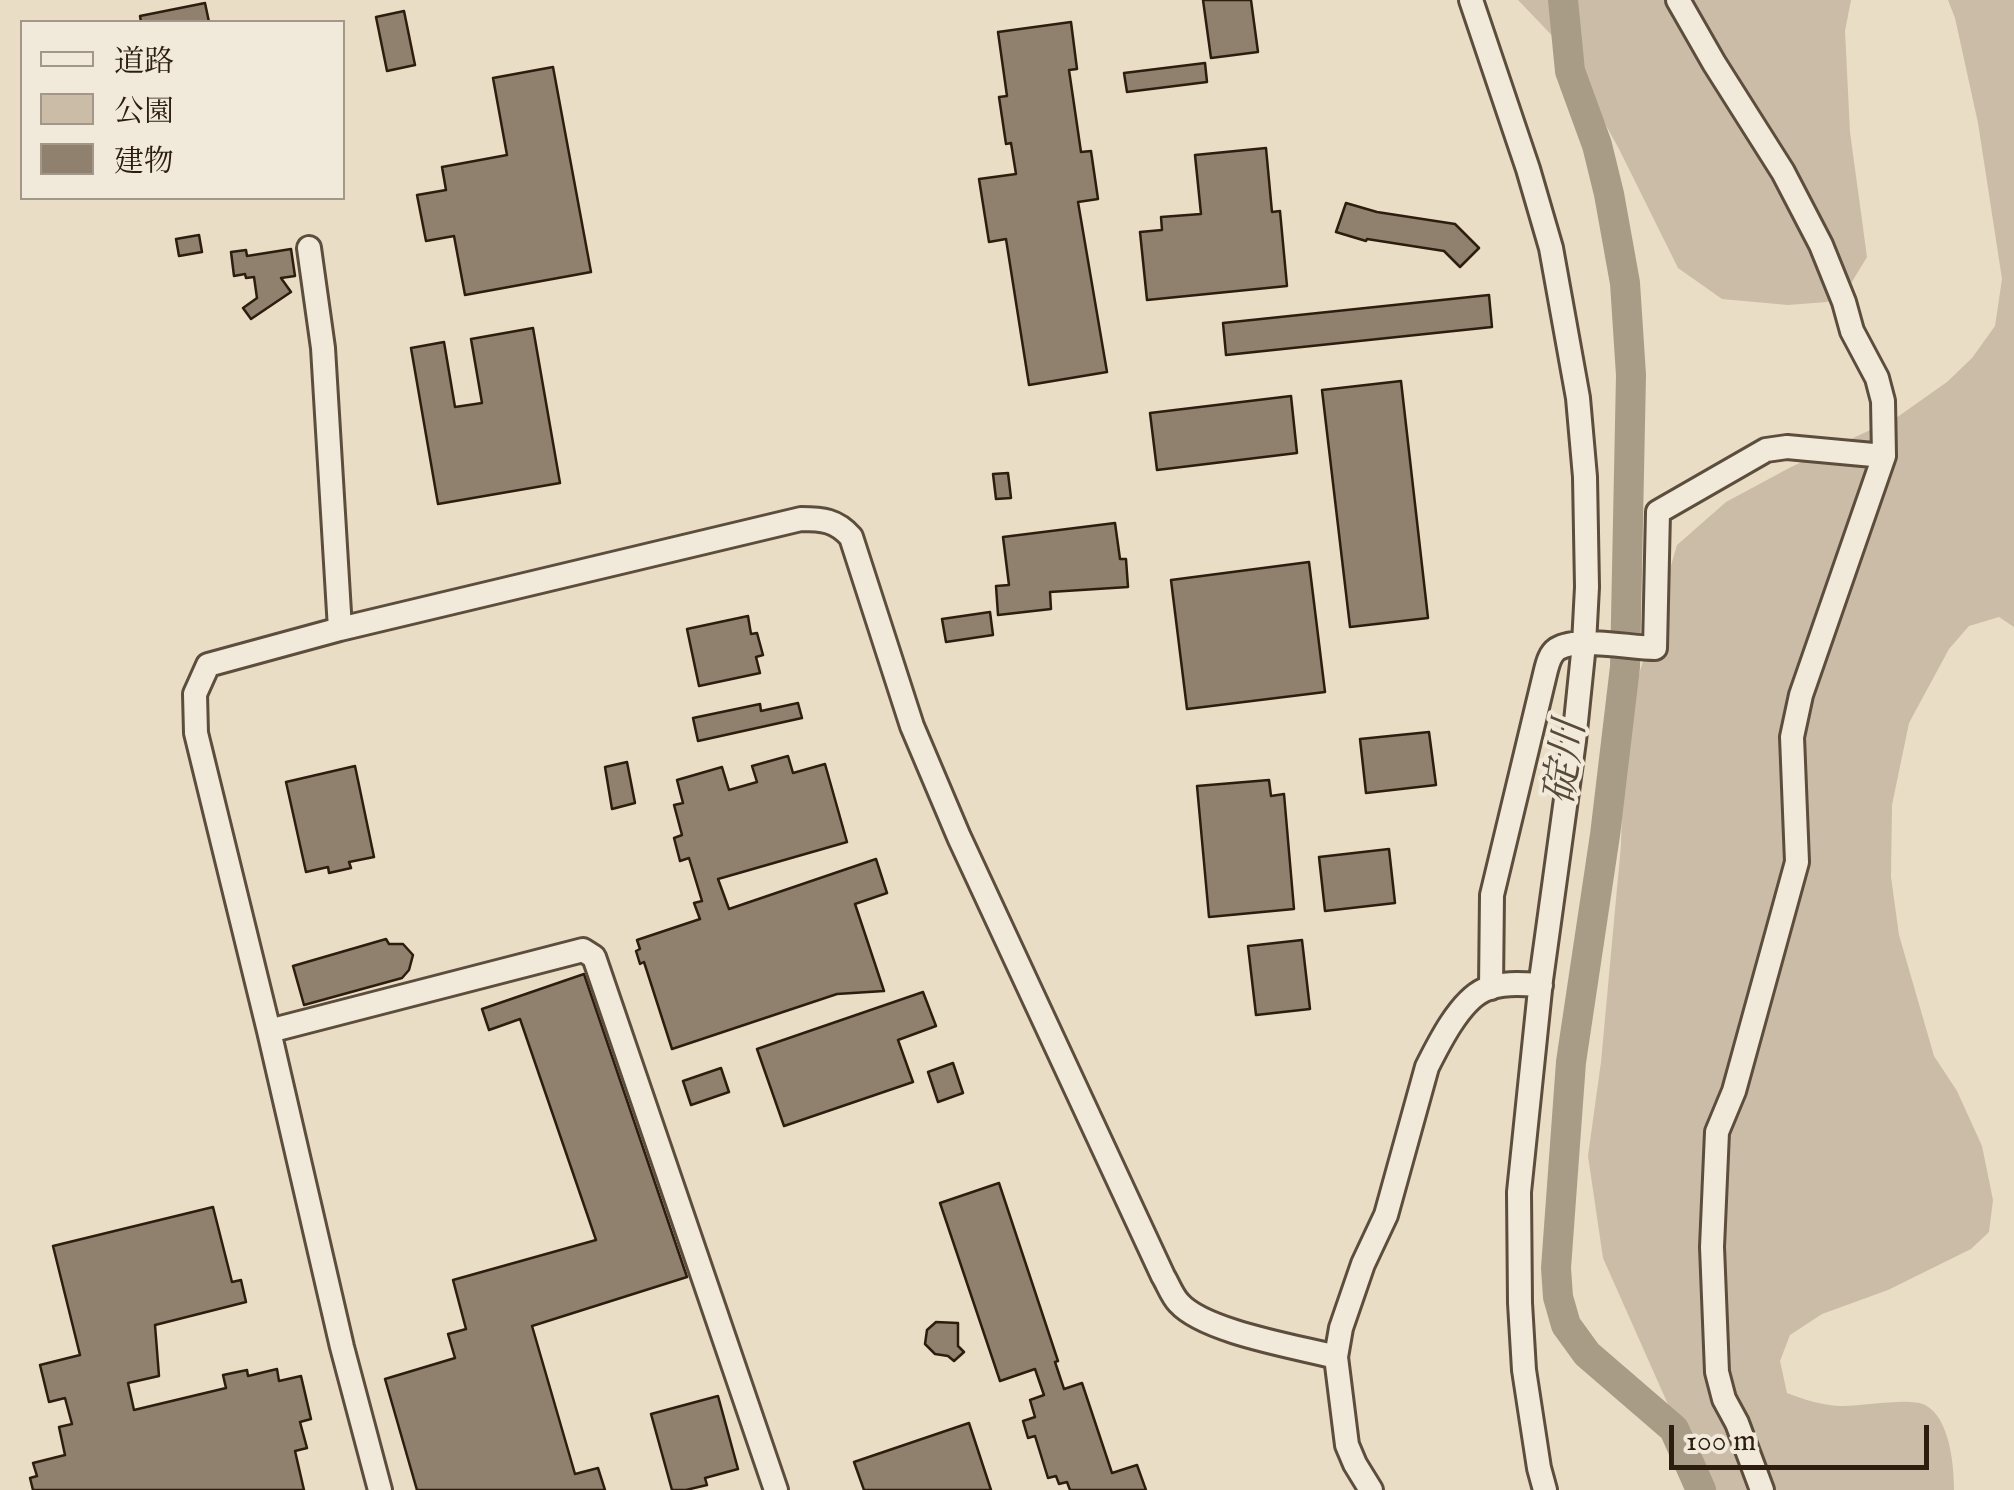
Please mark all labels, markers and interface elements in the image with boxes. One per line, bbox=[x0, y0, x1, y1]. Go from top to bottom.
legend bbox=[20, 20, 345, 200]
text: 道路 bbox=[114, 44, 174, 82]
text: 公園 bbox=[114, 94, 174, 132]
text: 建物 bbox=[114, 144, 174, 182]
water label: 碇川 bbox=[1538, 718, 1600, 808]
scale bar bbox=[1674, 1405, 1934, 1467]
text: 100 m bbox=[1686, 1423, 1756, 1461]

